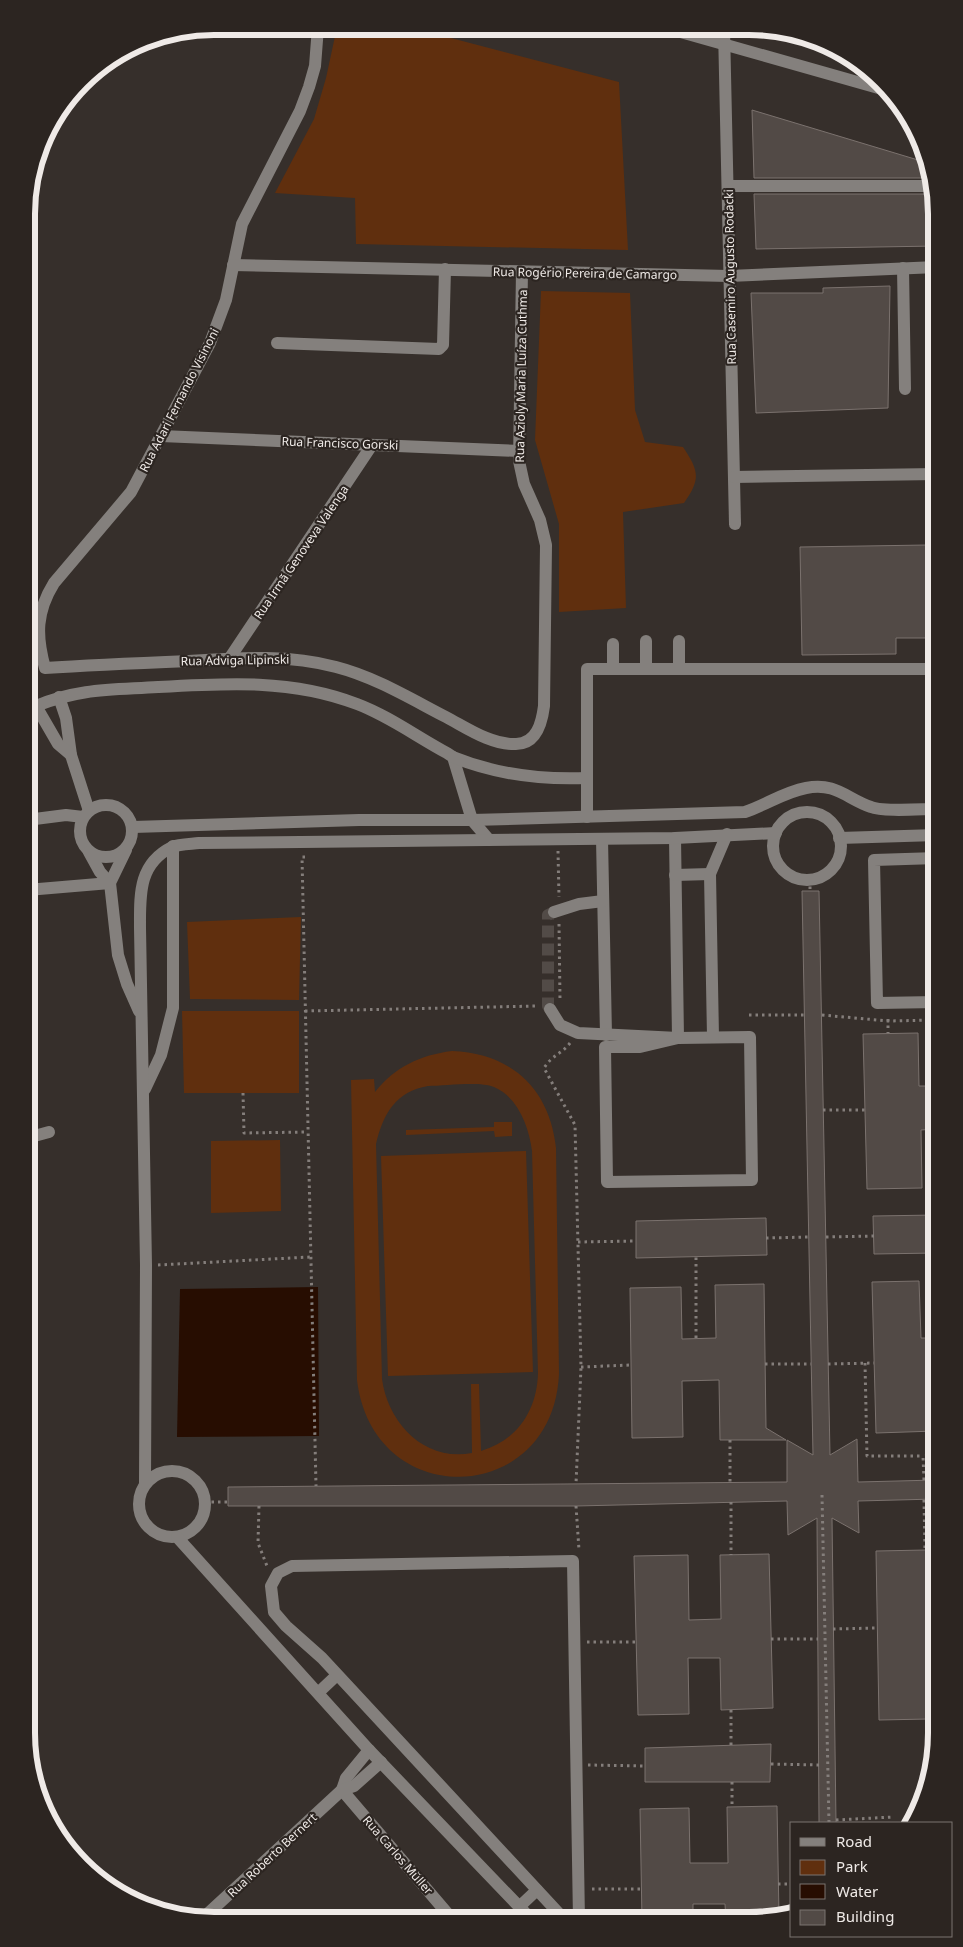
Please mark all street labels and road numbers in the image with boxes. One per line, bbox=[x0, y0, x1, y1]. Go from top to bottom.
street label: Rua Casemiro Augusto Rodacki bbox=[720, 189, 740, 365]
street label: Rua Rogério Pereira de Camargo bbox=[493, 263, 677, 283]
street label: Rua Azioly Maria Luíza Cuthma bbox=[511, 289, 531, 463]
street label: Rua Adari Fernando Visinoni bbox=[135, 325, 223, 475]
street label: Rua Francisco Gorski bbox=[281, 432, 399, 454]
street label: Rua Irmã Genoveva Valenga bbox=[250, 482, 352, 622]
street label: Rua Adviga Lipinski bbox=[180, 651, 290, 669]
street label: Rua Roberto Bernert bbox=[224, 1809, 321, 1901]
street label: Rua Carlos Müller bbox=[359, 1812, 437, 1898]

